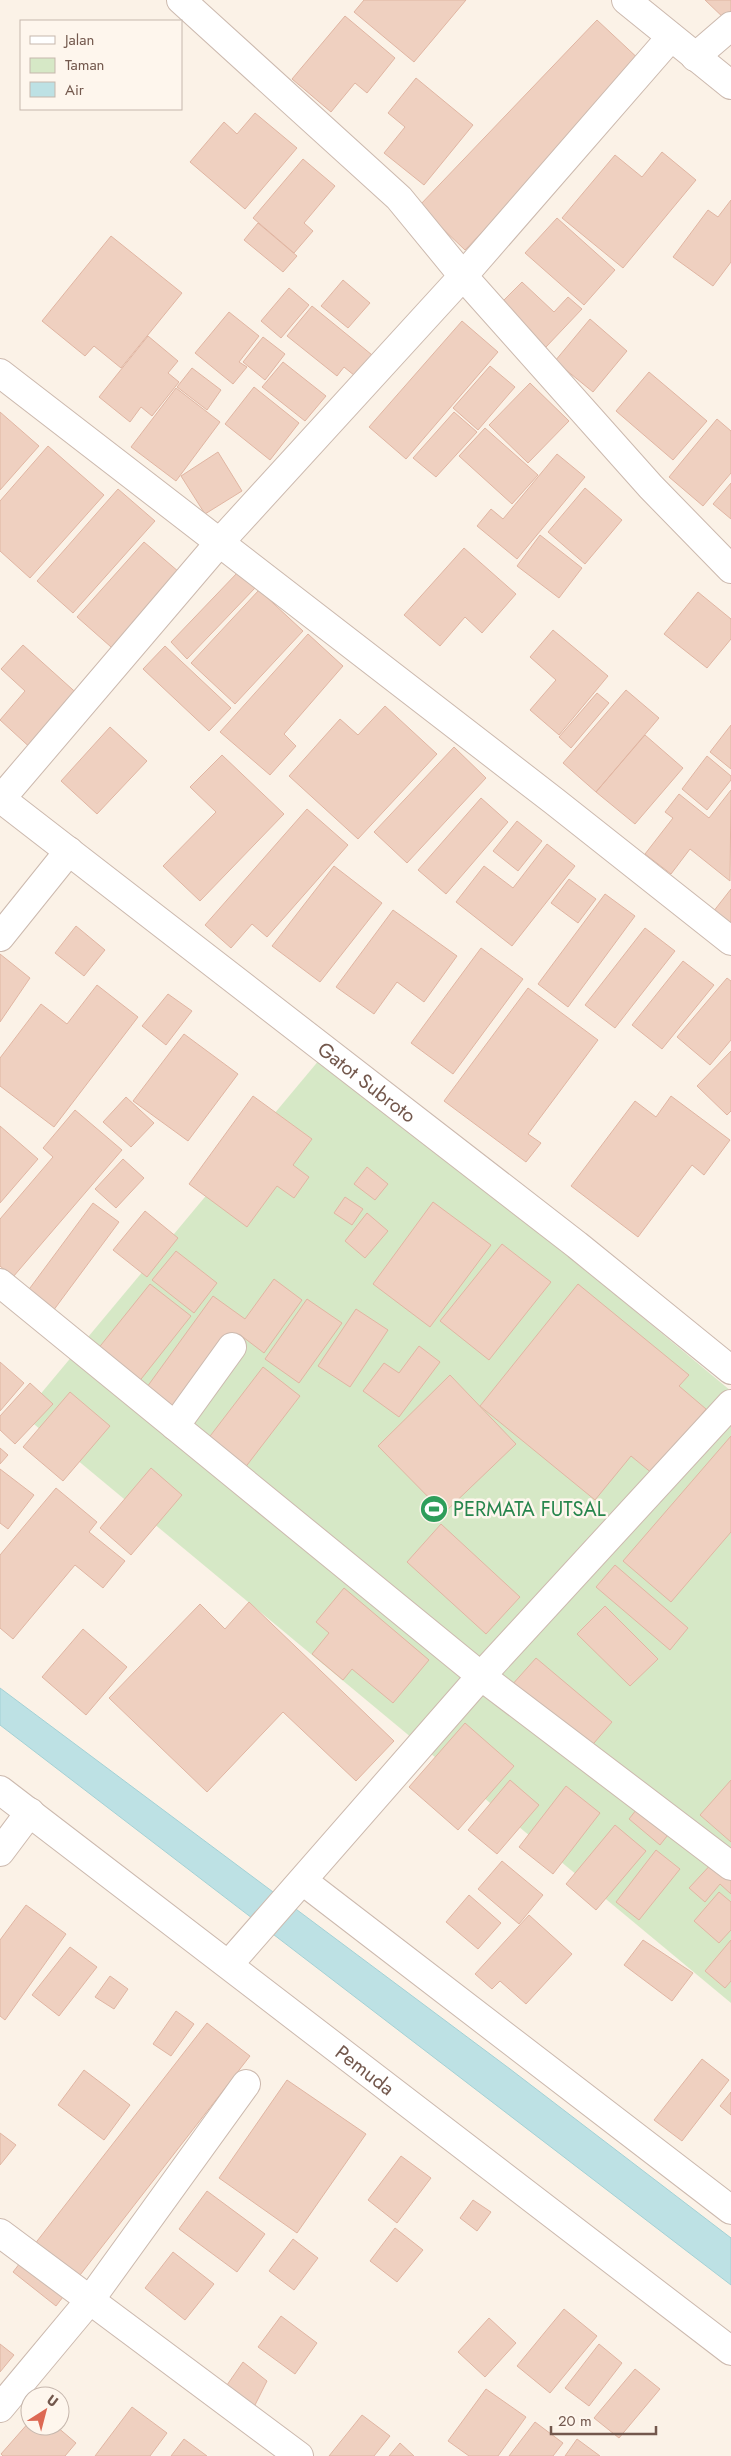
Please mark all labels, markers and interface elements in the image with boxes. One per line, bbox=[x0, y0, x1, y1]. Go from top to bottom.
legend bbox=[20, 20, 182, 110]
text: Jalan bbox=[63, 29, 94, 51]
text: Taman bbox=[65, 54, 104, 76]
text: Air bbox=[65, 79, 85, 101]
street label: Gatot Subroto bbox=[311, 1035, 422, 1130]
sports icon: PERMATA FUTSAL bbox=[419, 1494, 449, 1524]
place label: PERMATA FUTSAL bbox=[453, 1495, 606, 1524]
street label: Pemuda bbox=[329, 2038, 400, 2103]
north arrow bbox=[20, 2386, 70, 2436]
text: U bbox=[43, 2390, 62, 2411]
scale bar bbox=[551, 2404, 656, 2436]
text: 20 m bbox=[558, 2410, 592, 2432]

